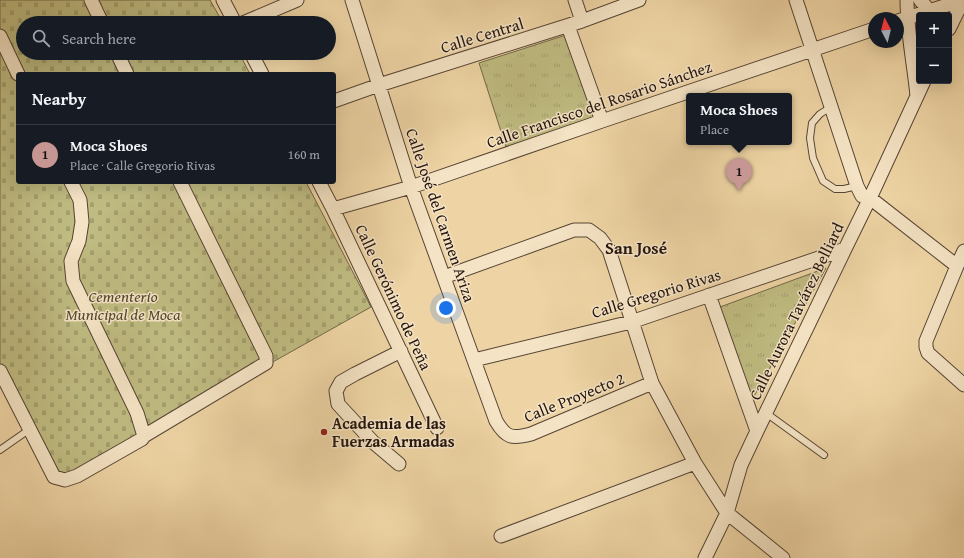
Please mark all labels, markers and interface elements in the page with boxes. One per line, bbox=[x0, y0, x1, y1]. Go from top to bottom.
street label: Calle Central bbox=[438, 11, 527, 59]
north arrow bbox=[868, 12, 904, 48]
map controls bbox=[916, 12, 952, 84]
button: + bbox=[916, 12, 952, 48]
search box bbox=[16, 16, 336, 60]
icon: search bbox=[30, 27, 52, 49]
text: Search here bbox=[62, 28, 136, 49]
button: − bbox=[916, 48, 952, 84]
street label: Calle Francisco del Rosario Sánchez bbox=[483, 54, 715, 154]
text: Nearby bbox=[32, 86, 86, 111]
popup bbox=[686, 93, 792, 145]
text: Moca Shoes bbox=[700, 99, 778, 120]
text: Place bbox=[700, 120, 729, 139]
street label: Calle José del Carmen Ariza bbox=[400, 125, 482, 305]
text: Moca Shoes bbox=[70, 135, 147, 156]
text: 1 bbox=[42, 145, 48, 164]
text: 160 m bbox=[288, 145, 320, 164]
text: Place · Calle Gregorio Rivas bbox=[70, 156, 215, 175]
pin: 1 bbox=[726, 158, 752, 191]
street label: Calle Aurora Tavárez Belliard bbox=[743, 218, 850, 404]
street label: Calle Gerónimo de Peña bbox=[350, 220, 439, 374]
district label: San José bbox=[605, 235, 667, 260]
street label: Calle Gregorio Rivas bbox=[589, 262, 723, 324]
park label: Cementerio Municipal de Moca bbox=[65, 284, 181, 326]
your location bbox=[436, 298, 456, 318]
street label: Calle Proyecto 2 bbox=[520, 366, 628, 428]
place label: Academia de las Fuerzas Armadas bbox=[332, 411, 455, 453]
marker: Academia de las Fuerzas Armadas bbox=[319, 427, 329, 437]

